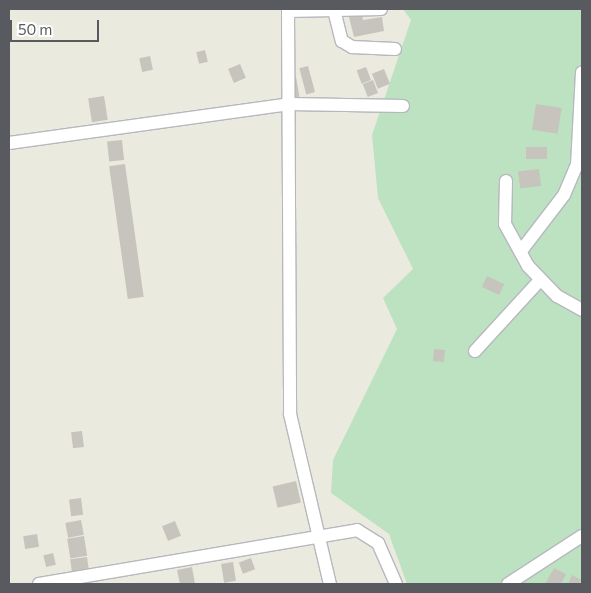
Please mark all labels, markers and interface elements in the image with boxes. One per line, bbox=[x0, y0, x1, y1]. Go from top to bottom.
scale bar bbox=[12, 10, 101, 42]
text: 50 m bbox=[18, 20, 52, 38]

